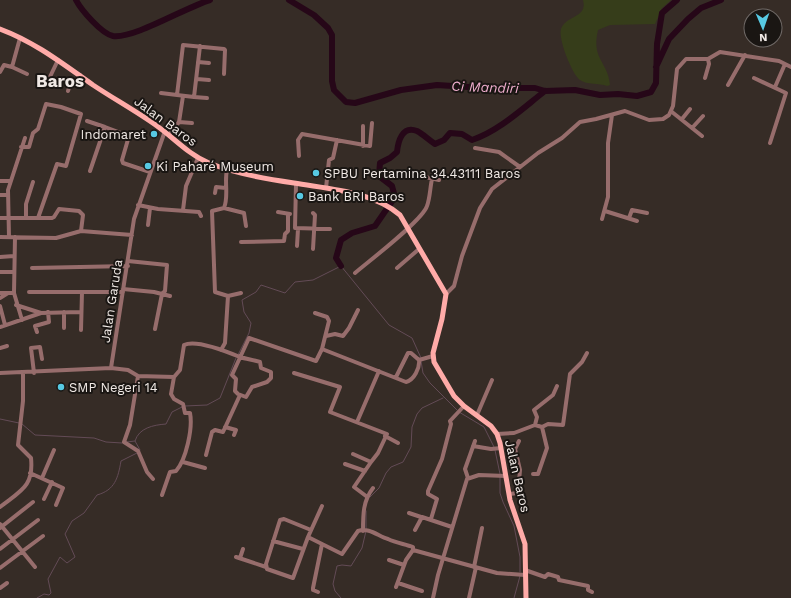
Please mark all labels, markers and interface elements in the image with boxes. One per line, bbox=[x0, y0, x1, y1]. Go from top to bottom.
north arrow bbox=[743, 8, 783, 48]
text: N bbox=[759, 31, 768, 44]
district label: Baros bbox=[36, 71, 84, 91]
water label: Ci Mandiri bbox=[451, 78, 519, 96]
street label: Jalan Baros bbox=[131, 94, 200, 149]
place label: Indomaret bbox=[81, 127, 147, 142]
marker: Indomaret bbox=[149, 129, 159, 139]
place label: Ki Paharé Museum bbox=[156, 159, 274, 174]
marker: Ki Paharé Museum bbox=[143, 161, 153, 171]
place label: SPBU Pertamina 34.43111 Baros bbox=[324, 166, 520, 181]
marker: SPBU Pertamina 34.43111 Baros bbox=[311, 168, 321, 178]
place label: Bank BRI Baros bbox=[308, 189, 405, 204]
marker: Bank BRI Baros bbox=[295, 191, 305, 201]
street label: Jalan Garuda bbox=[98, 258, 126, 344]
place label: SMP Negeri 14 bbox=[69, 380, 158, 395]
marker: SMP Negeri 14 bbox=[56, 382, 66, 392]
street label: Jalan Baros bbox=[502, 438, 533, 514]

